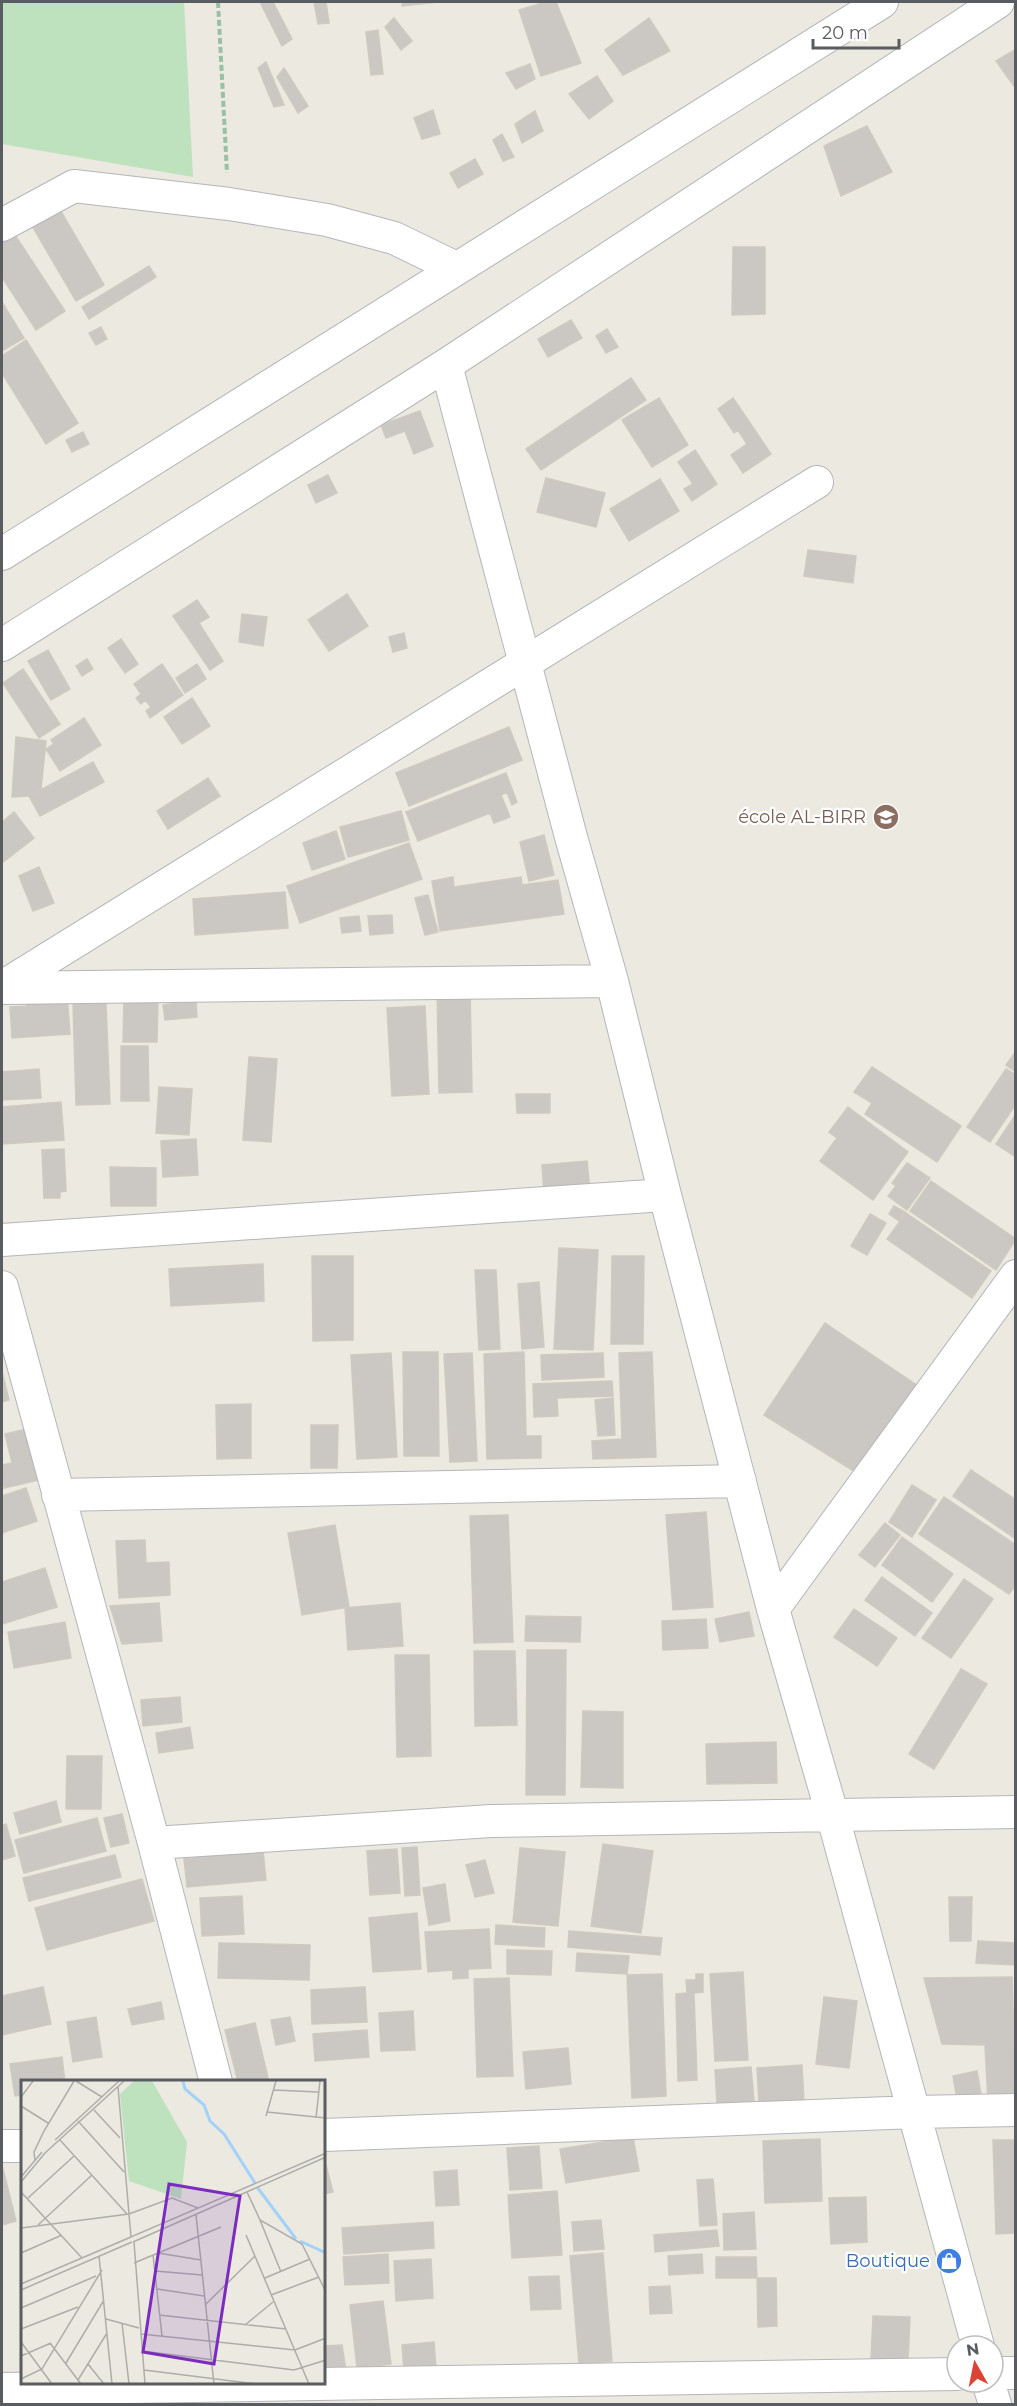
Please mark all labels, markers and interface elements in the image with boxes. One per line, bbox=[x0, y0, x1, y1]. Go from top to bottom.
scale bar bbox=[813, 12, 898, 50]
text: 20 m bbox=[822, 22, 868, 44]
school or university icon: école AL-BIRR bbox=[871, 802, 901, 832]
place label: école AL-BIRR bbox=[738, 806, 866, 828]
inset map bbox=[21, 2080, 326, 2385]
shop icon: Boutique bbox=[934, 2246, 964, 2276]
place label: Boutique bbox=[846, 2250, 930, 2272]
north arrow bbox=[945, 2334, 1005, 2394]
text: N bbox=[965, 2339, 981, 2360]

